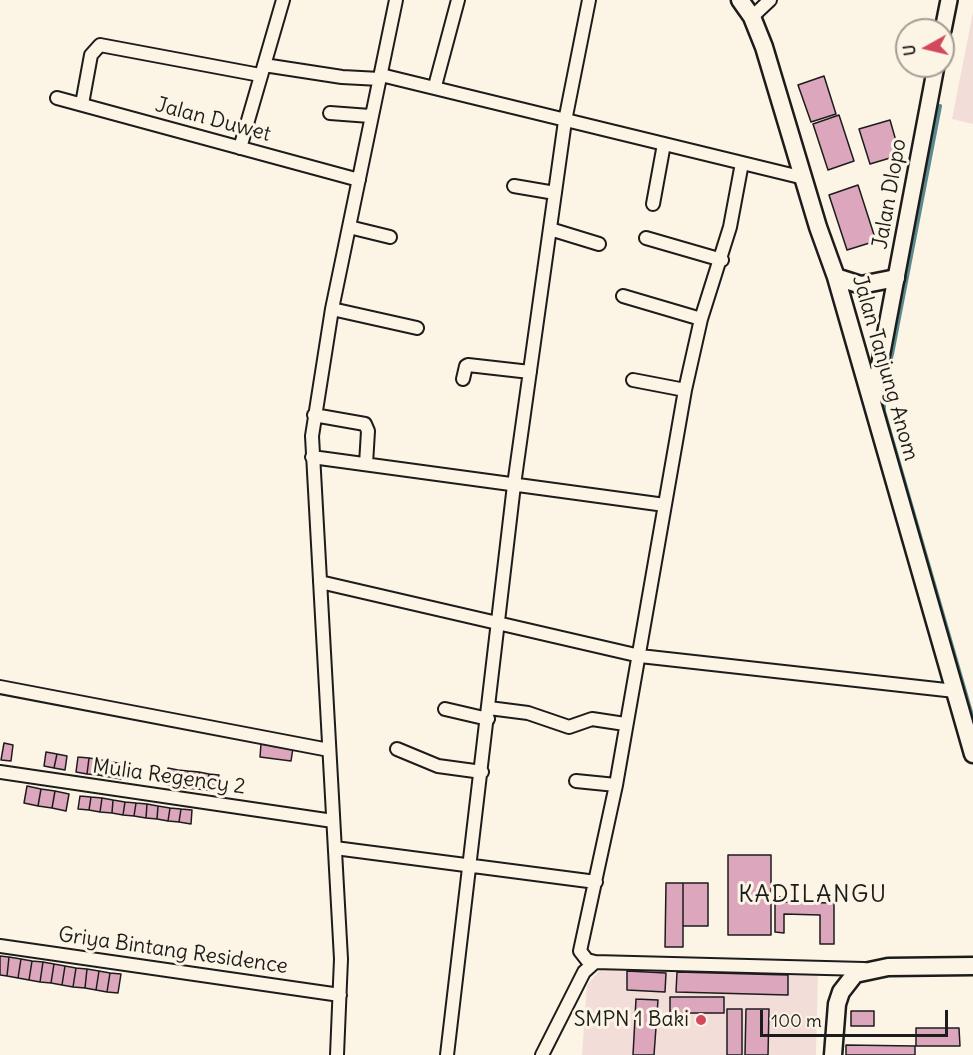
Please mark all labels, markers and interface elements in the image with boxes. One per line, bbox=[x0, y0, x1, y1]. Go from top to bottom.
north arrow bbox=[895, 18, 955, 78]
text: U bbox=[898, 43, 920, 57]
street label: Jalan Duwet bbox=[152, 92, 274, 148]
street label: Jalan Dlopo bbox=[868, 137, 912, 251]
street label: Jalan Tanjung Anom bbox=[846, 272, 924, 464]
street label: Mulia Regency 2 bbox=[91, 754, 247, 800]
district label: KADILANGU bbox=[738, 881, 888, 909]
street label: Griya Bintang Residence bbox=[57, 922, 289, 980]
scale bar bbox=[763, 998, 950, 1036]
place label: SMPN 1 Baki bbox=[574, 1007, 689, 1033]
text: 100 m bbox=[771, 1009, 822, 1032]
marker: SMPN 1 Baki bbox=[694, 1013, 708, 1027]

